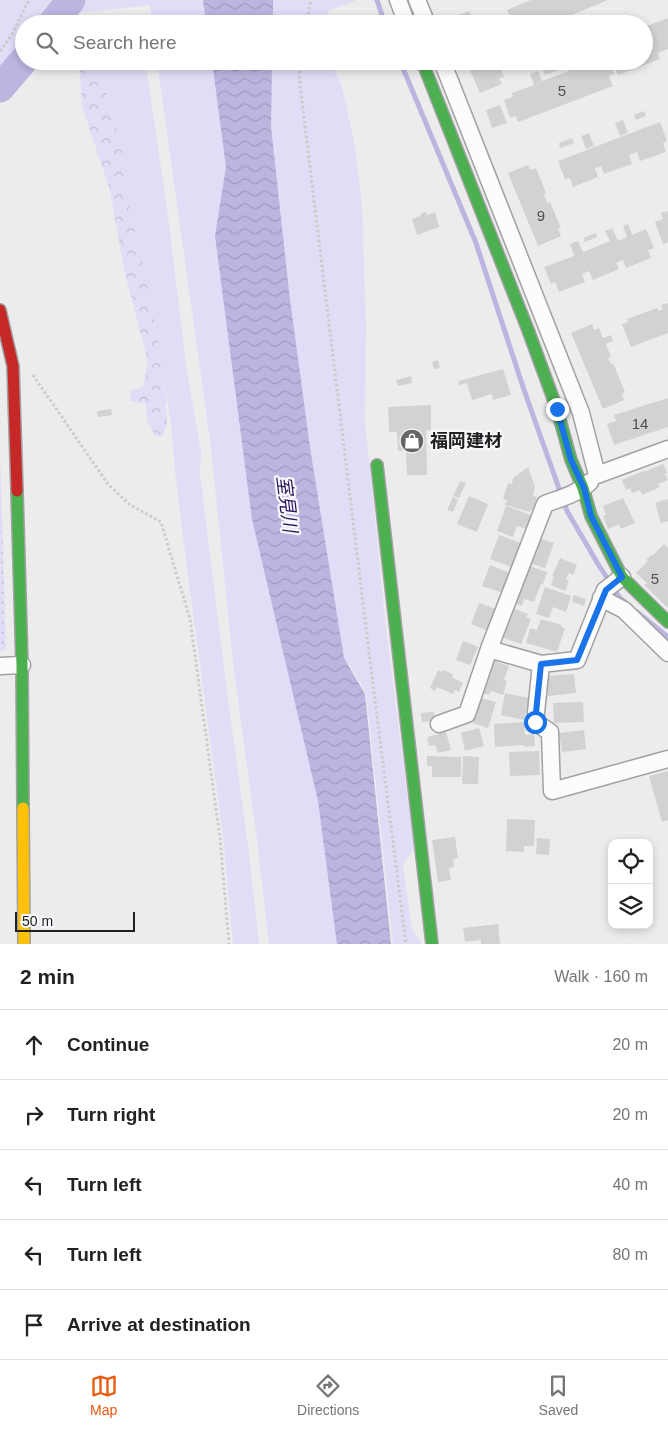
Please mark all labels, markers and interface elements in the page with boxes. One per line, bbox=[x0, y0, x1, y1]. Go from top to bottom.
search box bbox=[15, 15, 653, 70]
icon: search bbox=[33, 29, 61, 57]
text: Search here bbox=[73, 32, 177, 53]
house number: 5 bbox=[558, 82, 566, 99]
house number: 9 bbox=[537, 207, 545, 224]
route end bbox=[546, 398, 569, 421]
house number: 14 bbox=[632, 415, 648, 432]
shop icon: 福岡建材 bbox=[399, 428, 425, 454]
place label: 福岡建材 bbox=[430, 431, 502, 451]
water label: 室見川 bbox=[273, 474, 301, 536]
house number: 5 bbox=[651, 570, 659, 587]
route start bbox=[524, 711, 547, 734]
map controls bbox=[608, 839, 653, 929]
button: locate bbox=[608, 839, 653, 884]
button: layers bbox=[608, 884, 653, 929]
scale bar bbox=[15, 909, 135, 932]
text: 50 m bbox=[22, 913, 53, 929]
text: 2 min bbox=[20, 965, 75, 988]
text: Walk · 160 m bbox=[554, 968, 648, 985]
icon: ahead bbox=[20, 1031, 48, 1059]
text: Continue bbox=[67, 1034, 149, 1055]
text: 20 m bbox=[612, 1036, 648, 1053]
icon: right bbox=[20, 1101, 48, 1129]
text: Turn right bbox=[67, 1104, 155, 1125]
text: 20 m bbox=[612, 1106, 648, 1123]
icon: left bbox=[20, 1171, 48, 1199]
text: Turn left bbox=[67, 1174, 142, 1195]
text: 40 m bbox=[612, 1176, 648, 1193]
icon: left bbox=[20, 1241, 48, 1269]
text: Turn left bbox=[67, 1244, 142, 1265]
text: 80 m bbox=[612, 1246, 648, 1263]
icon: arrive bbox=[20, 1311, 48, 1339]
text: Arrive at destination bbox=[67, 1314, 251, 1335]
tab: Map bbox=[90, 1372, 118, 1418]
tab: Directions bbox=[297, 1372, 359, 1418]
tab: Saved bbox=[539, 1372, 578, 1418]

